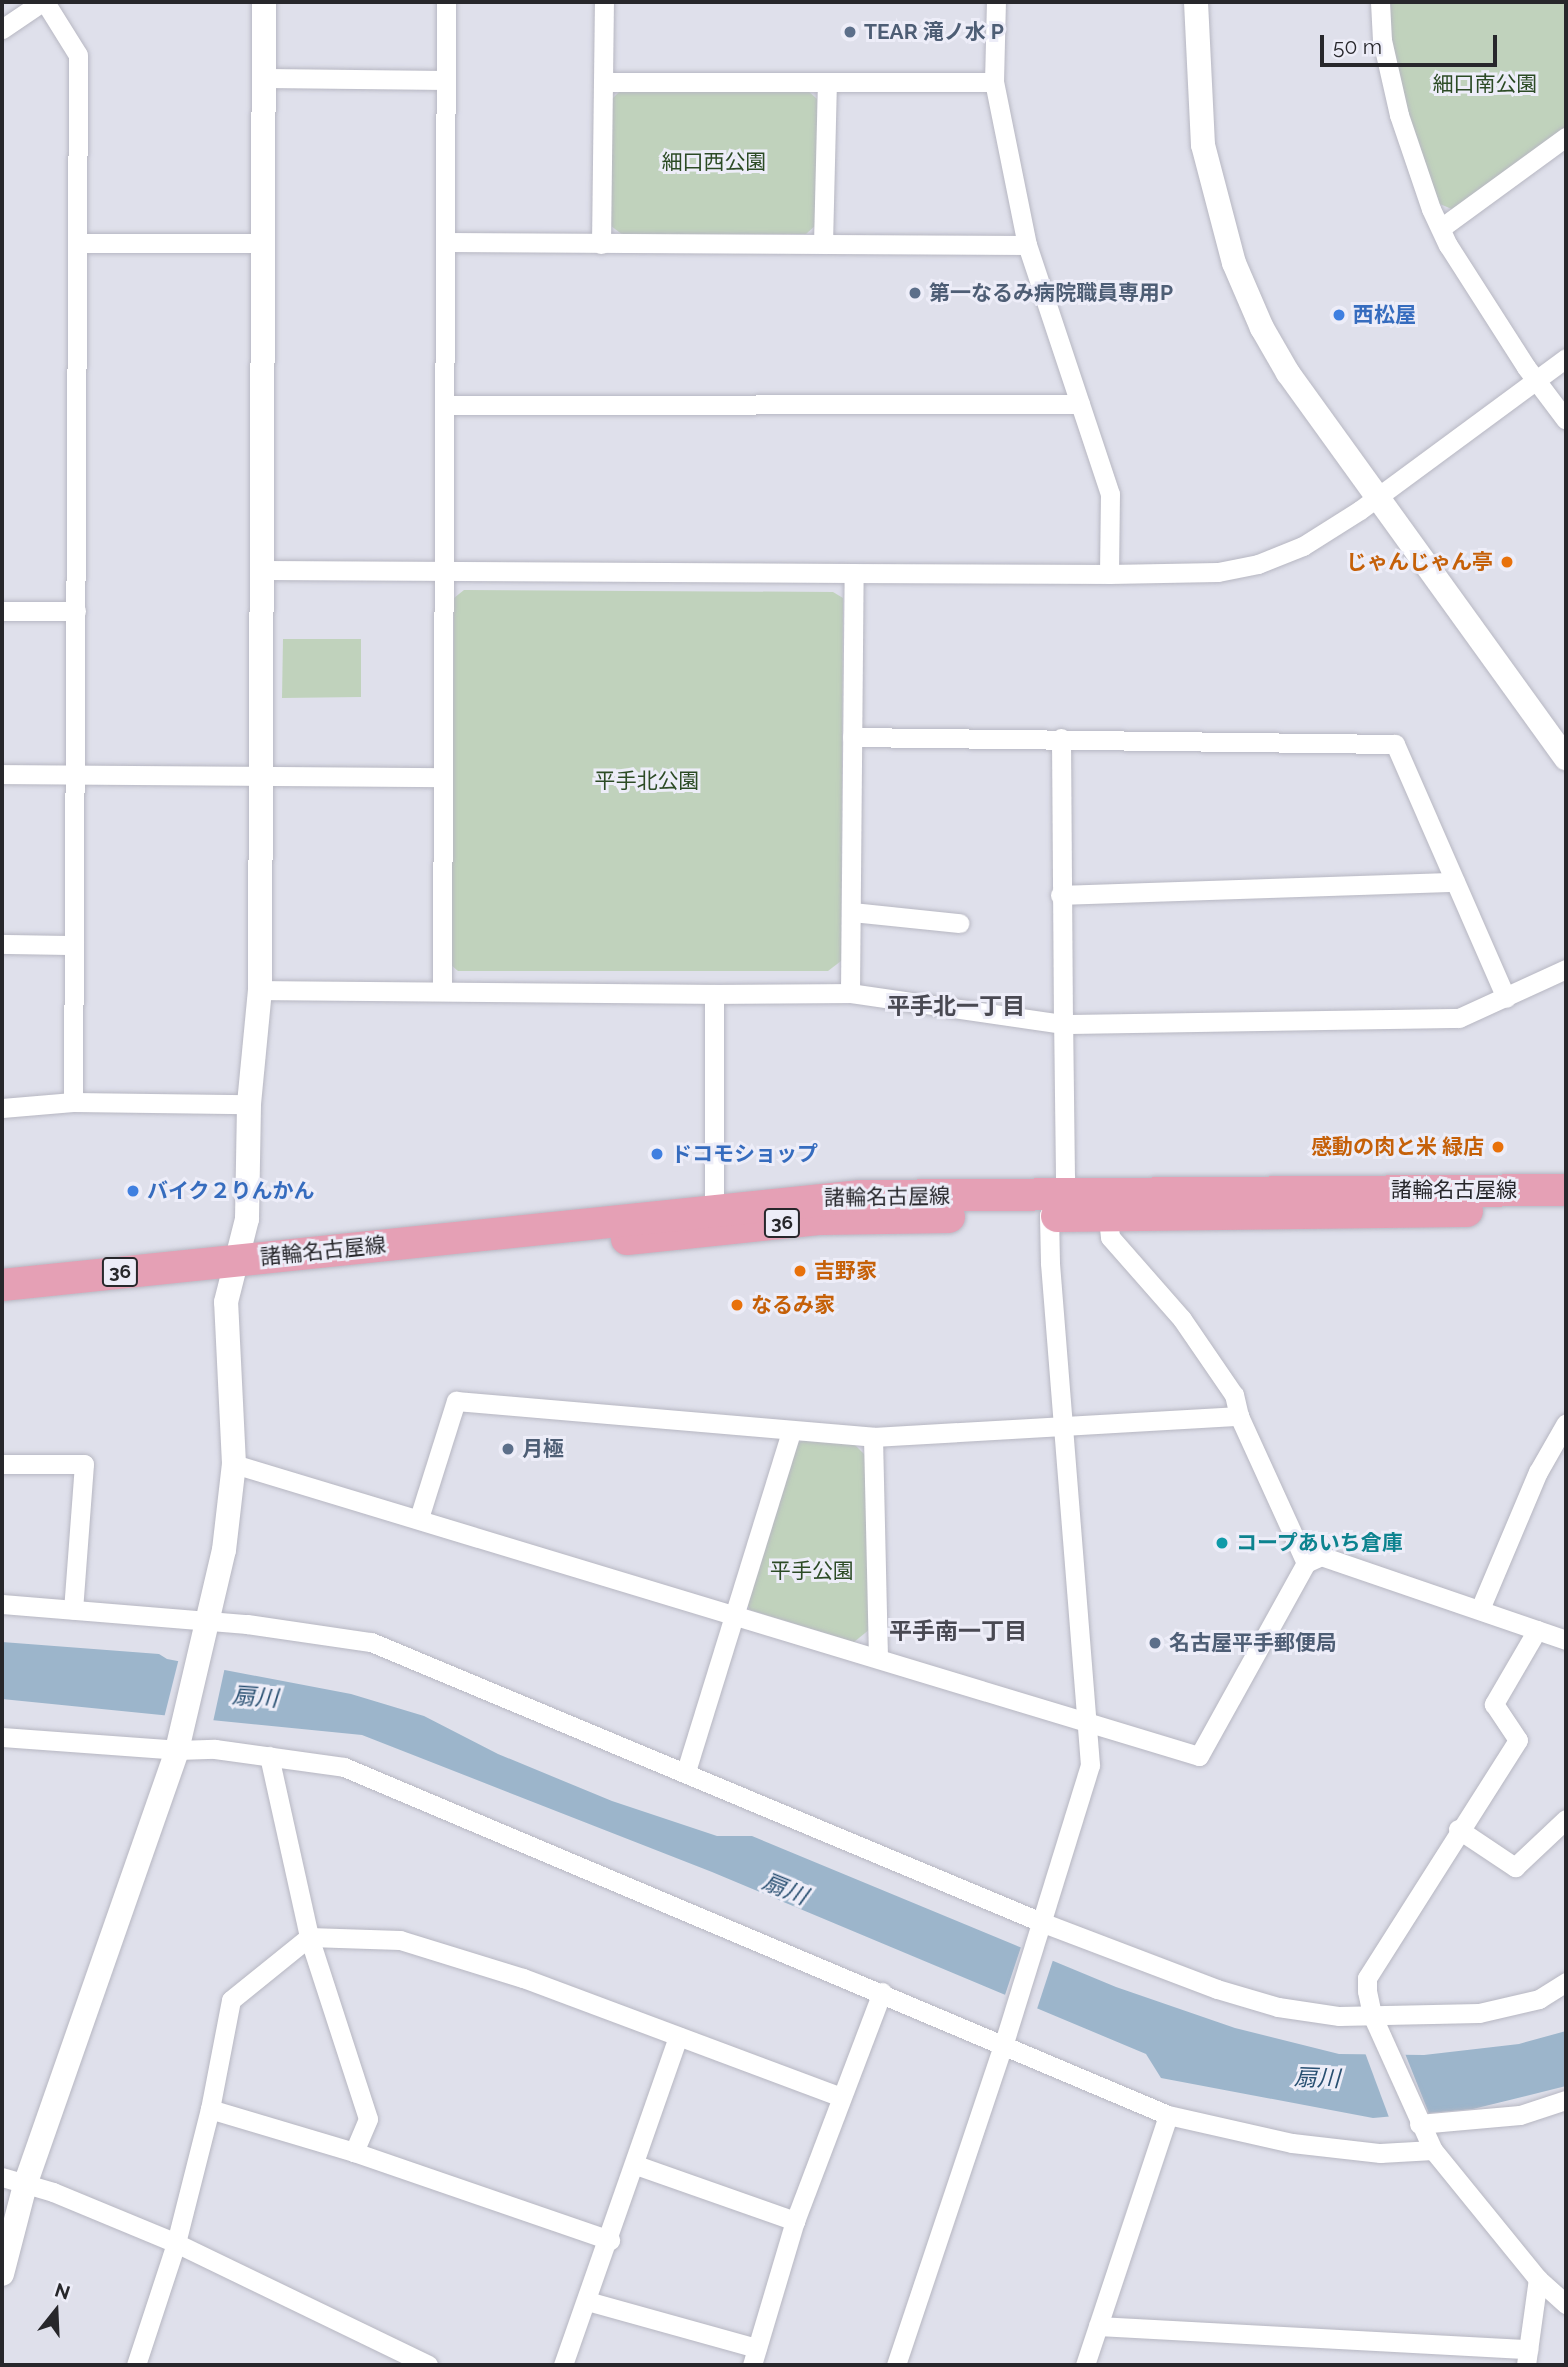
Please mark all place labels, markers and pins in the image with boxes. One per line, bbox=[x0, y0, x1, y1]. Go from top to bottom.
place label: TEAR 滝ノ水 P bbox=[864, 19, 1004, 45]
marker: TEAR 滝ノ水 P bbox=[842, 24, 858, 40]
place label: 第一なるみ病院職員専用P bbox=[929, 280, 1173, 306]
marker: 第一なるみ病院職員専用P bbox=[907, 285, 923, 301]
place label: 西松屋 bbox=[1353, 302, 1416, 328]
marker: 西松屋 bbox=[1331, 307, 1347, 323]
place label: じゃんじゃん亭 bbox=[1346, 549, 1493, 575]
marker: じゃんじゃん亭 bbox=[1499, 554, 1515, 570]
place label: 感動の肉と米 緑店 bbox=[1311, 1134, 1484, 1160]
marker: 感動の肉と米 緑店 bbox=[1490, 1139, 1506, 1155]
place label: ドコモショップ bbox=[671, 1141, 818, 1167]
marker: ドコモショップ bbox=[649, 1146, 665, 1162]
place label: バイク２りんかん bbox=[147, 1178, 315, 1204]
marker: バイク２りんかん bbox=[125, 1183, 141, 1199]
place label: 吉野家 bbox=[814, 1258, 877, 1284]
marker: 吉野家 bbox=[792, 1263, 808, 1279]
place label: なるみ家 bbox=[751, 1292, 835, 1318]
marker: なるみ家 bbox=[729, 1297, 745, 1313]
place label: 月極 bbox=[522, 1436, 564, 1462]
marker: 月極 bbox=[500, 1441, 516, 1457]
place label: コープあいち倉庫 bbox=[1236, 1530, 1404, 1556]
marker: コープあいち倉庫 bbox=[1214, 1535, 1230, 1551]
place label: 名古屋平手郵便局 bbox=[1169, 1630, 1337, 1656]
marker: 名古屋平手郵便局 bbox=[1147, 1635, 1163, 1651]

